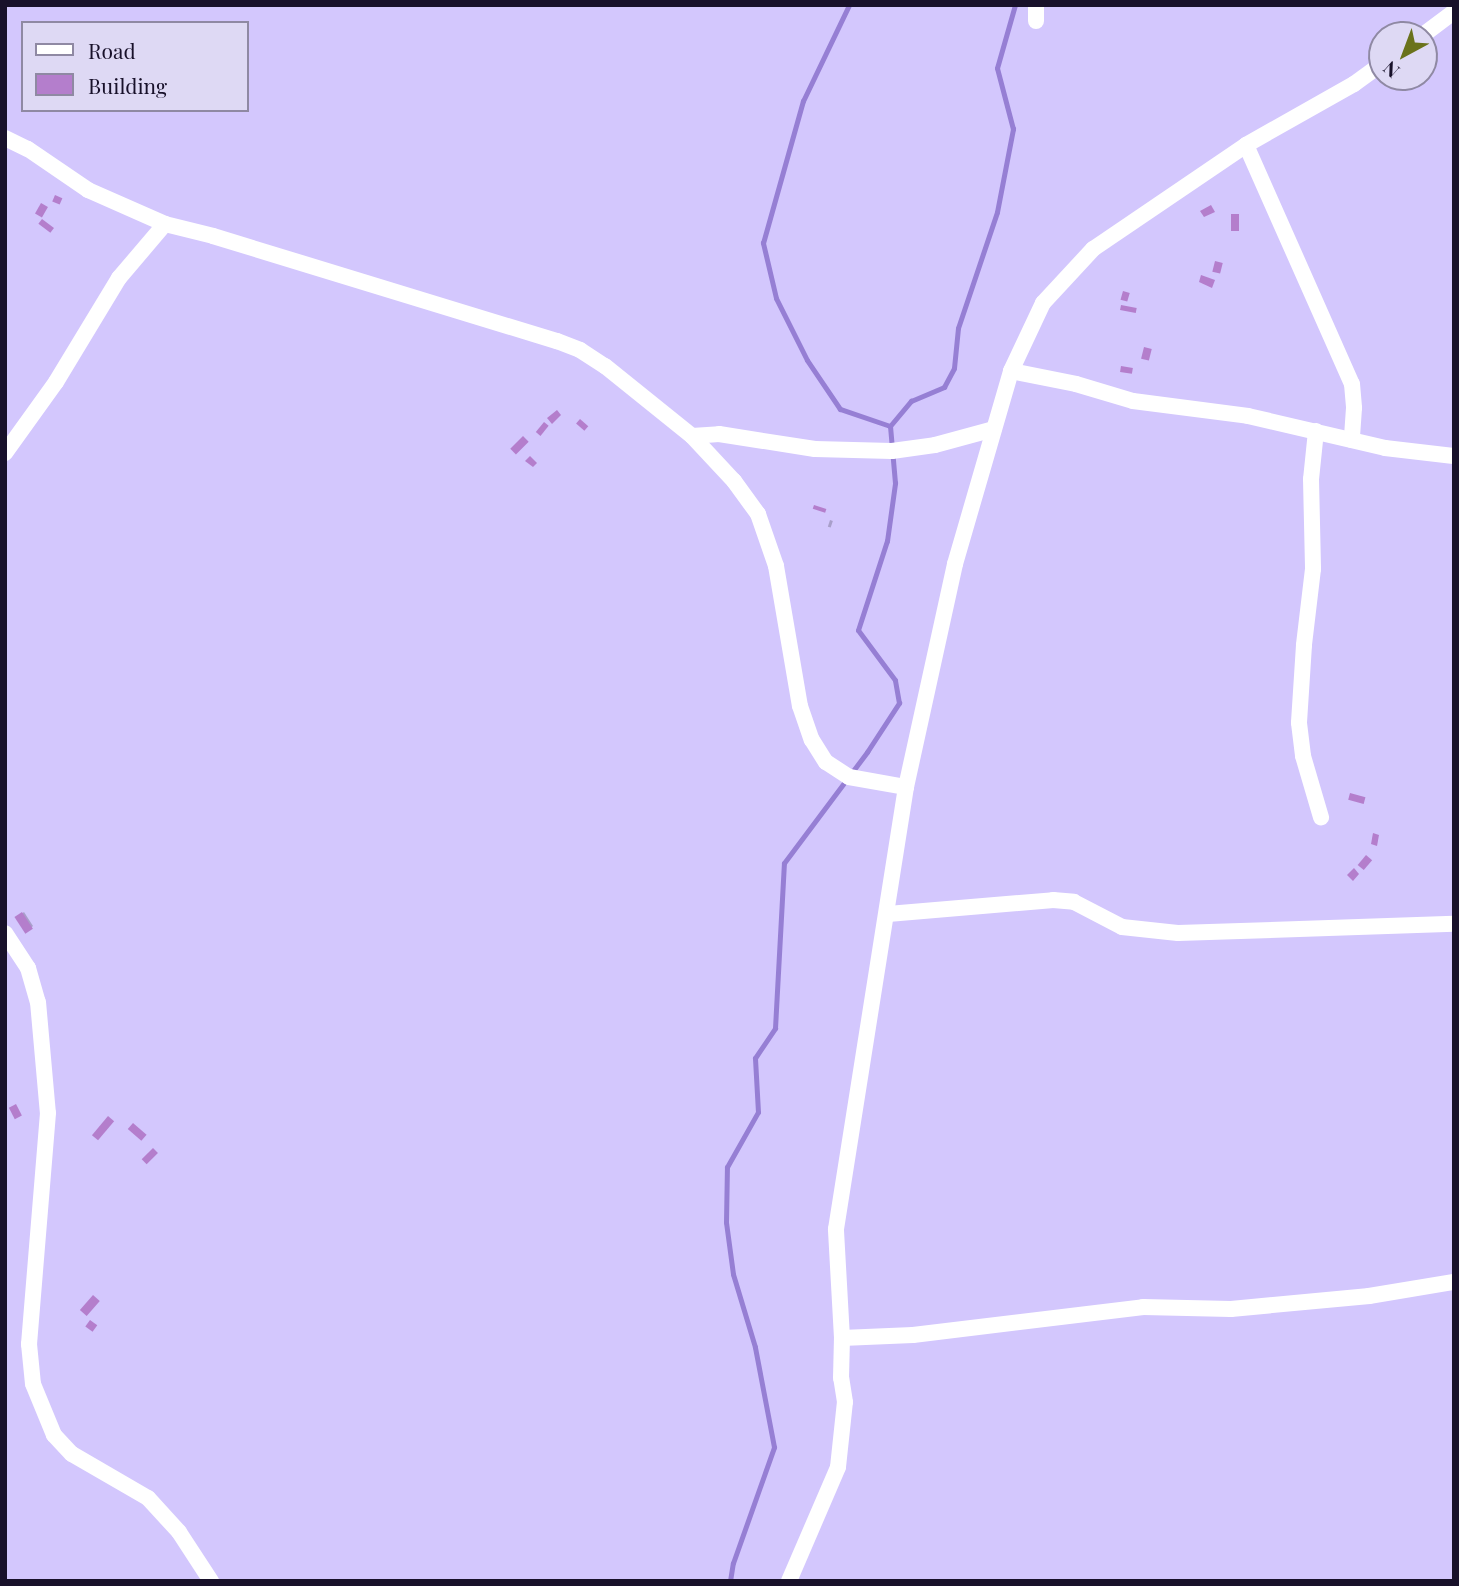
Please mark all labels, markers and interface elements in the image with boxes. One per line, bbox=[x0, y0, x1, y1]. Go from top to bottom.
legend bbox=[21, 21, 248, 112]
north arrow bbox=[1368, 21, 1438, 91]
text: Road bbox=[88, 36, 136, 64]
text: N bbox=[1377, 56, 1404, 85]
text: Building bbox=[88, 71, 167, 99]

